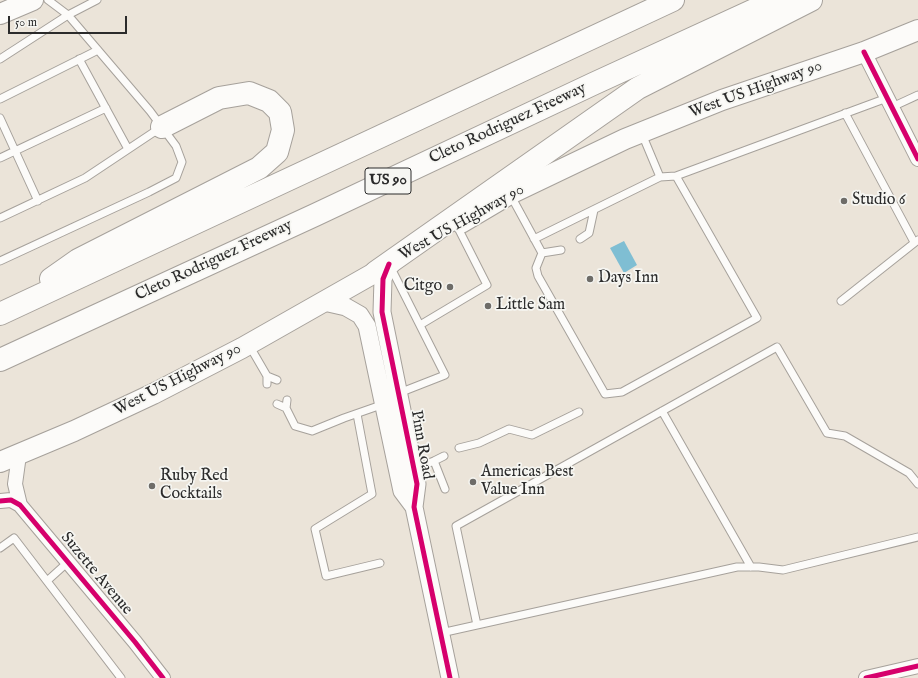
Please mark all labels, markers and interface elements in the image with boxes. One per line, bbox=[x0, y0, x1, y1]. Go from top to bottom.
scale bar bbox=[10, 8, 129, 34]
text: 50 m bbox=[15, 15, 37, 30]
street label: West US Highway 90 bbox=[687, 57, 825, 123]
street label: Cleto Rodriguez Freeway bbox=[426, 79, 590, 169]
road number: US 90 bbox=[365, 168, 411, 194]
street label: West US Highway 90 bbox=[396, 181, 528, 265]
place label: Studio 6 bbox=[852, 191, 906, 211]
marker: Studio 6 bbox=[839, 196, 849, 206]
street label: Cleto Rodriguez Freeway bbox=[132, 216, 296, 306]
place label: Days Inn bbox=[598, 269, 659, 289]
marker: Days Inn bbox=[585, 274, 595, 284]
place label: Citgo bbox=[404, 277, 442, 297]
marker: Citgo bbox=[445, 282, 455, 292]
place label: Little Sam bbox=[496, 296, 565, 316]
marker: Little Sam bbox=[483, 301, 493, 311]
street label: West US Highway 90 bbox=[111, 340, 245, 420]
street label: Pinn Road bbox=[405, 409, 437, 481]
place label: Americas Best Value Inn bbox=[481, 463, 574, 501]
place label: Ruby Red Cocktails bbox=[160, 467, 228, 505]
marker: Americas Best Value Inn bbox=[468, 477, 478, 487]
marker: Ruby Red Cocktails bbox=[147, 481, 157, 491]
street label: Suzette Avenue bbox=[56, 529, 136, 619]

